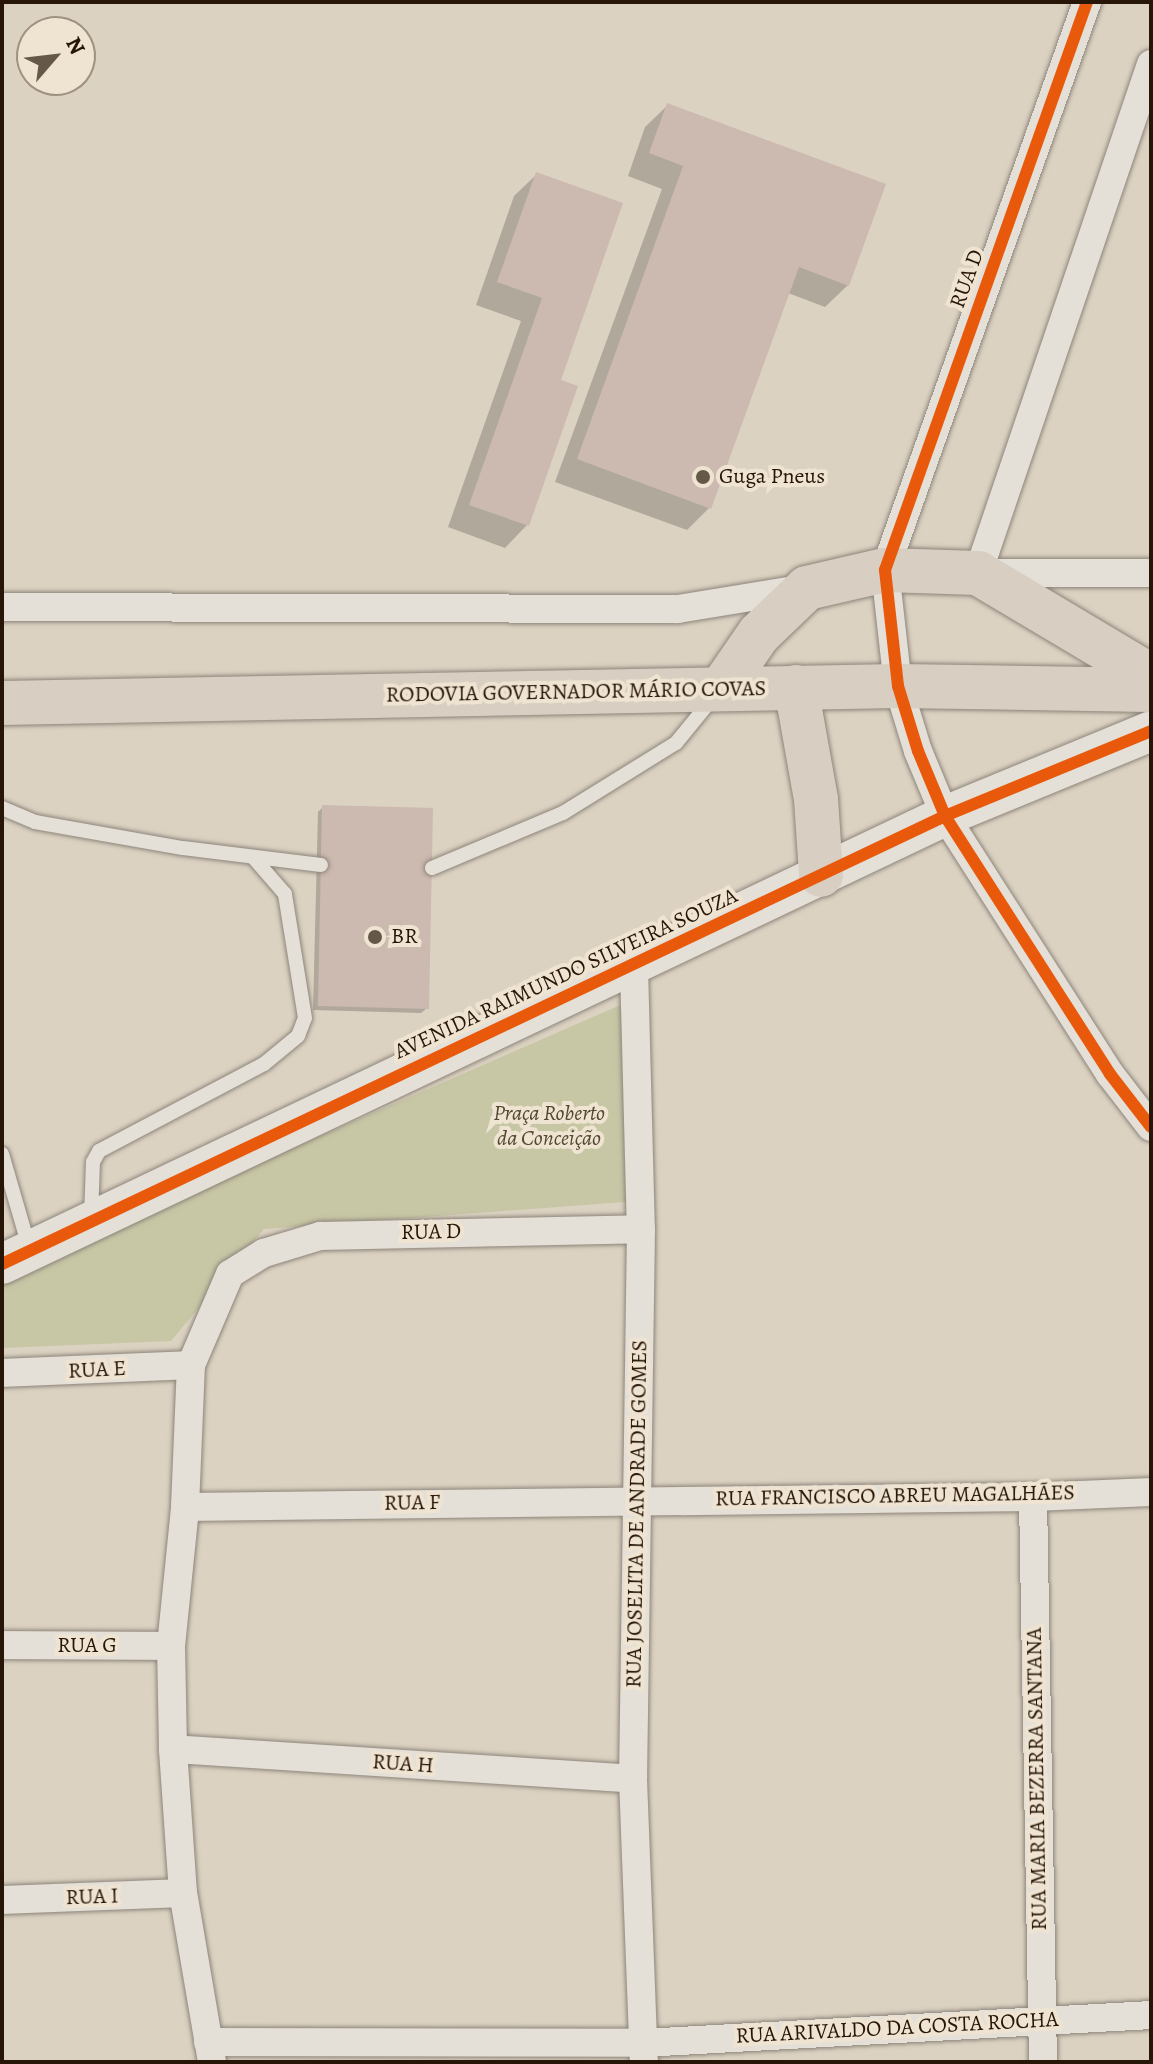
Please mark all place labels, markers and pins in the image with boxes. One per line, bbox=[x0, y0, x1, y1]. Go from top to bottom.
place label: Guga Pneus bbox=[719, 464, 825, 490]
marker: Guga Pneus bbox=[694, 468, 712, 486]
place label: BR bbox=[391, 924, 418, 950]
marker: BR bbox=[366, 928, 384, 946]

